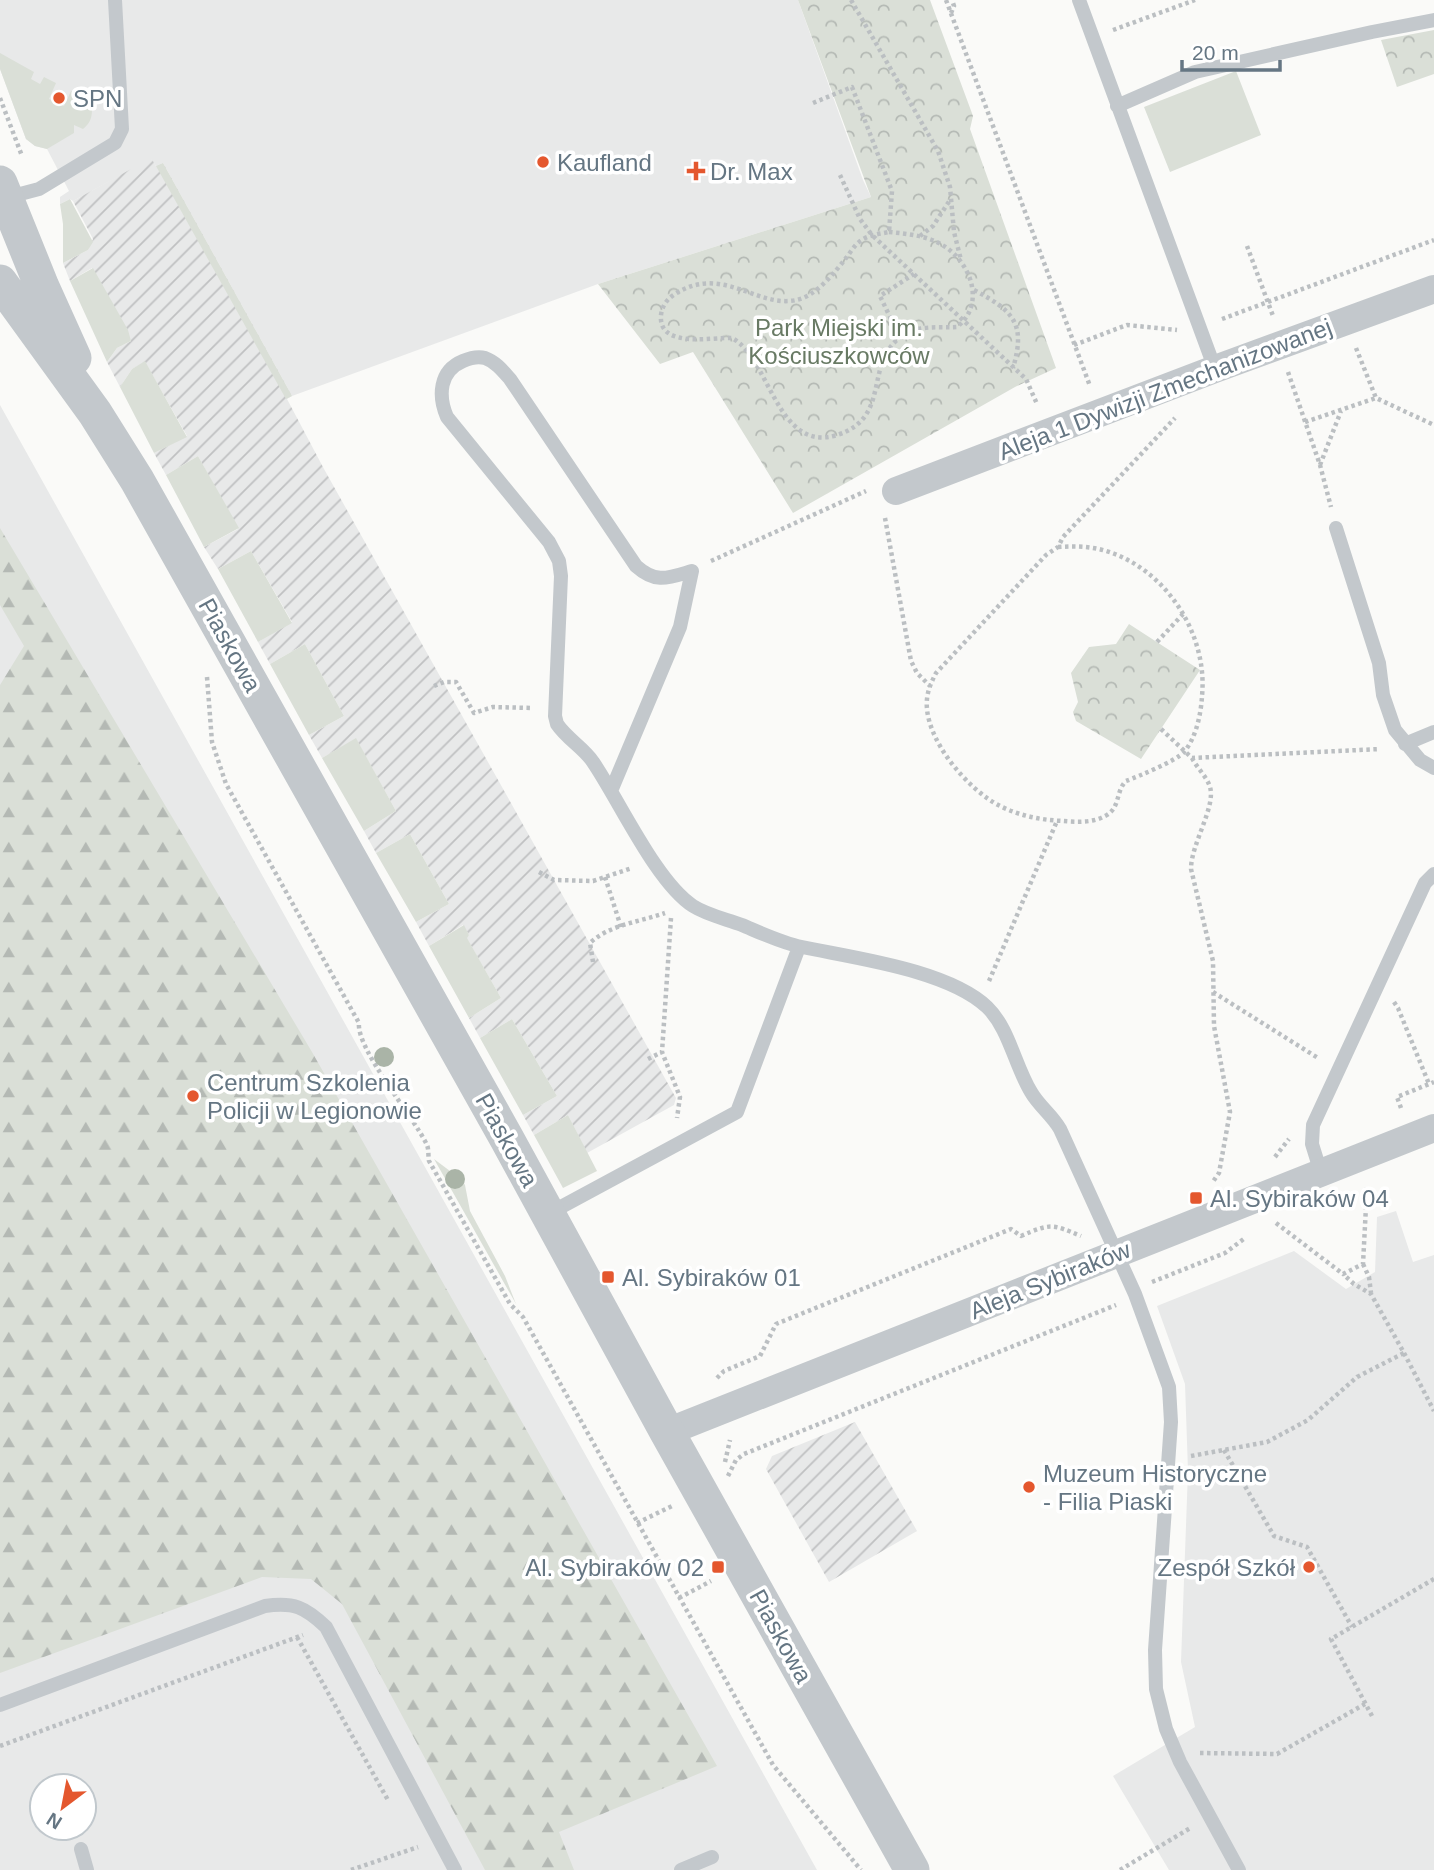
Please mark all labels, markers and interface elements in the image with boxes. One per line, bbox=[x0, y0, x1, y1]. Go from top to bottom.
scale bar bbox=[1182, 28, 1280, 72]
text: 20 m bbox=[1192, 41, 1239, 64]
place label: SPN bbox=[73, 85, 122, 112]
marker: SPN bbox=[51, 90, 67, 106]
place label: Kaufland bbox=[557, 149, 652, 176]
marker: Kaufland bbox=[535, 154, 551, 170]
place label: Dr. Max bbox=[710, 158, 793, 185]
marker: Dr. Max bbox=[688, 163, 704, 179]
street label: Aleja 1 Dywizji Zmechanizowanej bbox=[995, 313, 1335, 465]
park label: Park Miejski im. Kościuszkowców bbox=[748, 314, 930, 369]
street label: Piaskowa bbox=[193, 594, 267, 697]
place label: Centrum Szkolenia Policji w Legionowie bbox=[207, 1069, 422, 1124]
marker: Centrum Szkolenia Policji w Legionowie bbox=[185, 1088, 201, 1104]
street label: Piaskowa bbox=[470, 1089, 544, 1192]
place label: Al. Sybiraków 04 bbox=[1210, 1185, 1389, 1212]
marker: Al. Sybiraków 04 bbox=[1188, 1190, 1204, 1206]
street label: Aleja Sybiraków bbox=[966, 1235, 1135, 1324]
place label: Al. Sybiraków 01 bbox=[622, 1264, 801, 1291]
marker: Al. Sybiraków 01 bbox=[600, 1269, 616, 1285]
place label: Muzeum Historyczne - Filia Piaski bbox=[1043, 1460, 1267, 1515]
marker: Muzeum Historyczne - Filia Piaski bbox=[1021, 1479, 1037, 1495]
place label: Al. Sybiraków 02 bbox=[525, 1554, 704, 1581]
place label: Zespół Szkół bbox=[1158, 1554, 1296, 1581]
marker: Al. Sybiraków 02 bbox=[710, 1559, 726, 1575]
marker: Zespół Szkół bbox=[1301, 1559, 1317, 1575]
street label: Piaskowa bbox=[744, 1585, 818, 1688]
north arrow bbox=[28, 1772, 98, 1842]
text: N bbox=[43, 1808, 66, 1834]

